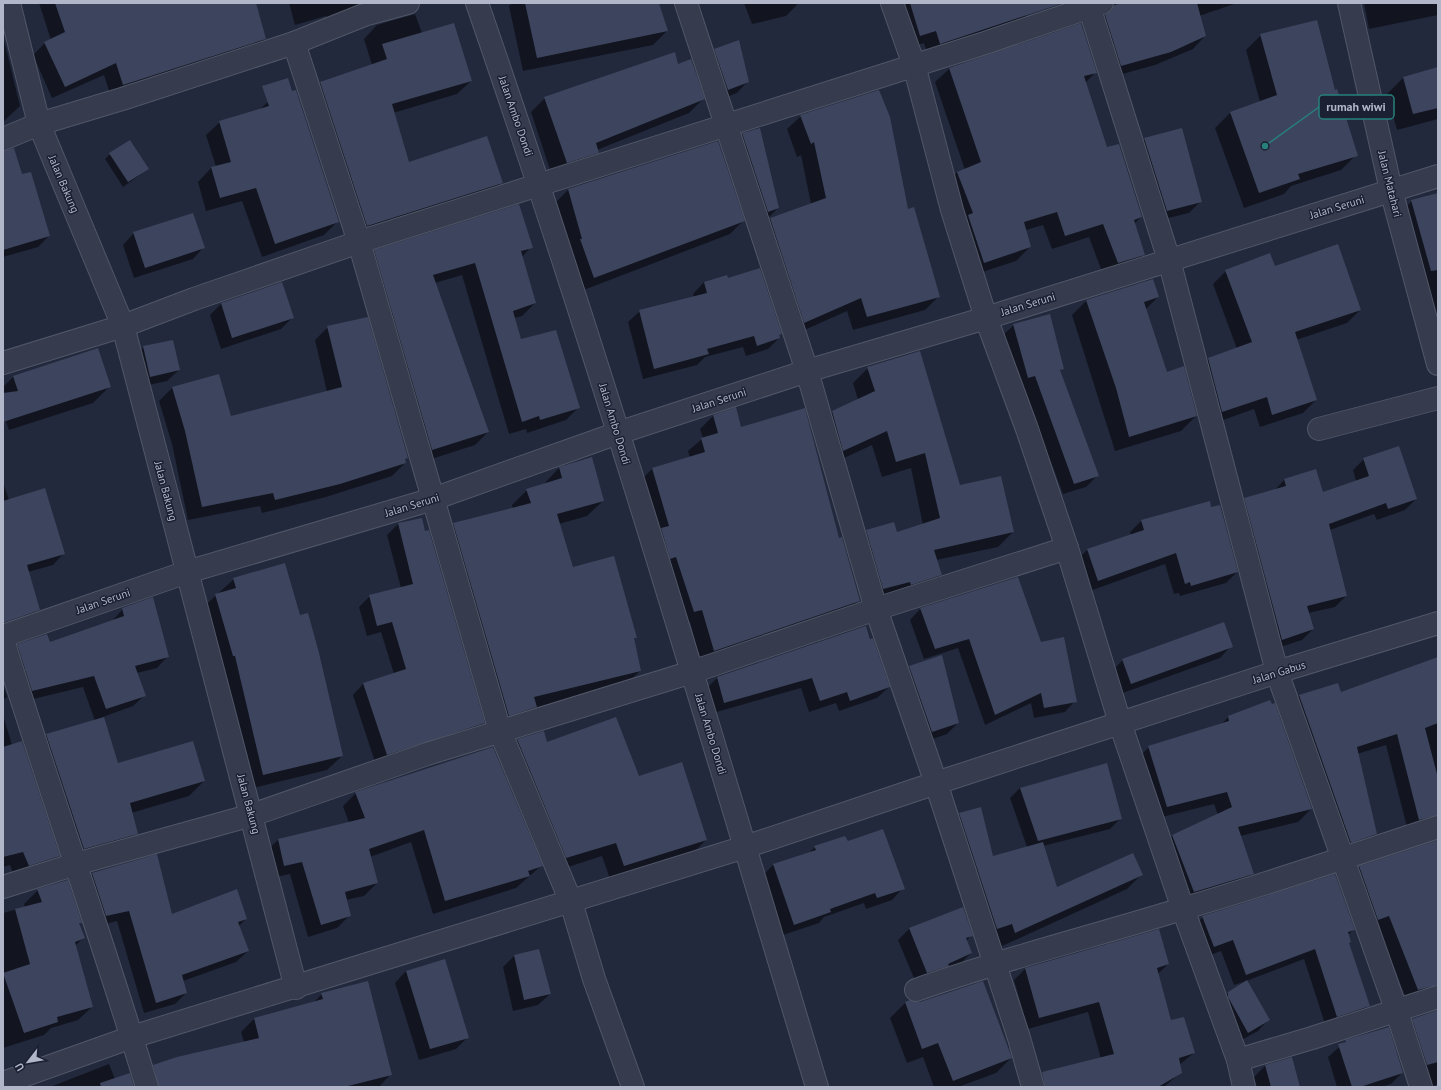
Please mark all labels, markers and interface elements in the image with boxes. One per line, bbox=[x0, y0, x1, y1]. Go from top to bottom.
street label: Jalan Ambo Dondi bbox=[495, 73, 536, 158]
callout: rumah wiwi bbox=[1319, 95, 1394, 119]
text: rumah wiwi bbox=[1326, 99, 1386, 114]
street label: Jalan Matahari bbox=[1375, 148, 1405, 219]
street label: Jalan Bakung bbox=[45, 152, 82, 215]
street label: Jalan Seruni bbox=[1307, 192, 1366, 222]
street label: Jalan Seruni bbox=[998, 289, 1057, 319]
street label: Jalan Ambo Dondi bbox=[596, 381, 634, 466]
street label: Jalan Seruni bbox=[689, 385, 748, 416]
street label: Jalan Bakung bbox=[151, 459, 181, 522]
street label: Jalan Seruni bbox=[382, 490, 441, 520]
street label: Jalan Seruni bbox=[73, 585, 132, 617]
street label: Jalan Gabus bbox=[1250, 657, 1308, 687]
street label: Jalan Ambo Dondi bbox=[692, 691, 730, 776]
street label: Jalan Bakung bbox=[234, 772, 264, 835]
north arrow bbox=[8, 1042, 48, 1082]
text: U bbox=[12, 1061, 27, 1074]

